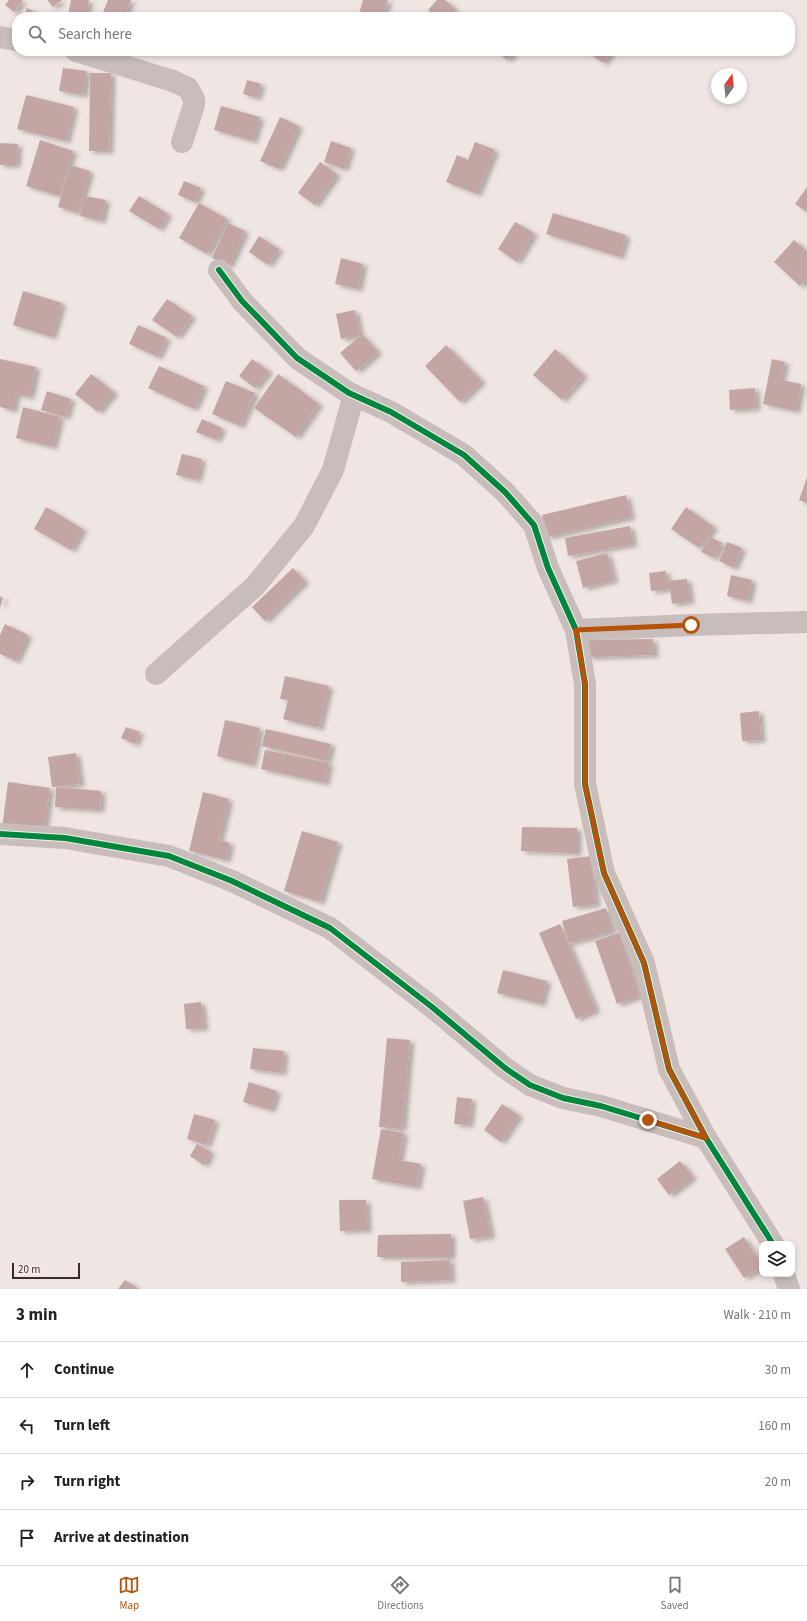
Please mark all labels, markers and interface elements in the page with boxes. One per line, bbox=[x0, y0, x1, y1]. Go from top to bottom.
search box bbox=[12, 12, 795, 56]
icon: search bbox=[26, 23, 48, 45]
text: Search here bbox=[58, 24, 132, 45]
north arrow bbox=[711, 68, 747, 104]
route start bbox=[682, 616, 700, 634]
route end bbox=[639, 1111, 657, 1129]
map controls bbox=[759, 1241, 795, 1277]
button: layers bbox=[759, 1241, 795, 1277]
scale bar bbox=[12, 1261, 80, 1280]
text: 20 m bbox=[18, 1262, 40, 1277]
text: 3 min bbox=[16, 1303, 57, 1327]
text: Walk · 210 m bbox=[723, 1306, 791, 1324]
icon: ahead bbox=[16, 1359, 38, 1381]
text: Continue bbox=[54, 1359, 114, 1380]
text: 30 m bbox=[765, 1361, 791, 1379]
icon: left bbox=[16, 1415, 38, 1437]
text: Turn left bbox=[54, 1415, 110, 1436]
text: 160 m bbox=[758, 1417, 791, 1435]
icon: right bbox=[16, 1471, 38, 1493]
text: Turn right bbox=[54, 1471, 120, 1492]
text: 20 m bbox=[765, 1473, 791, 1491]
icon: arrive bbox=[16, 1527, 38, 1549]
text: Arrive at destination bbox=[54, 1527, 189, 1548]
tab: Map bbox=[118, 1574, 140, 1613]
tab: Directions bbox=[377, 1574, 424, 1613]
tab: Saved bbox=[661, 1574, 689, 1613]

